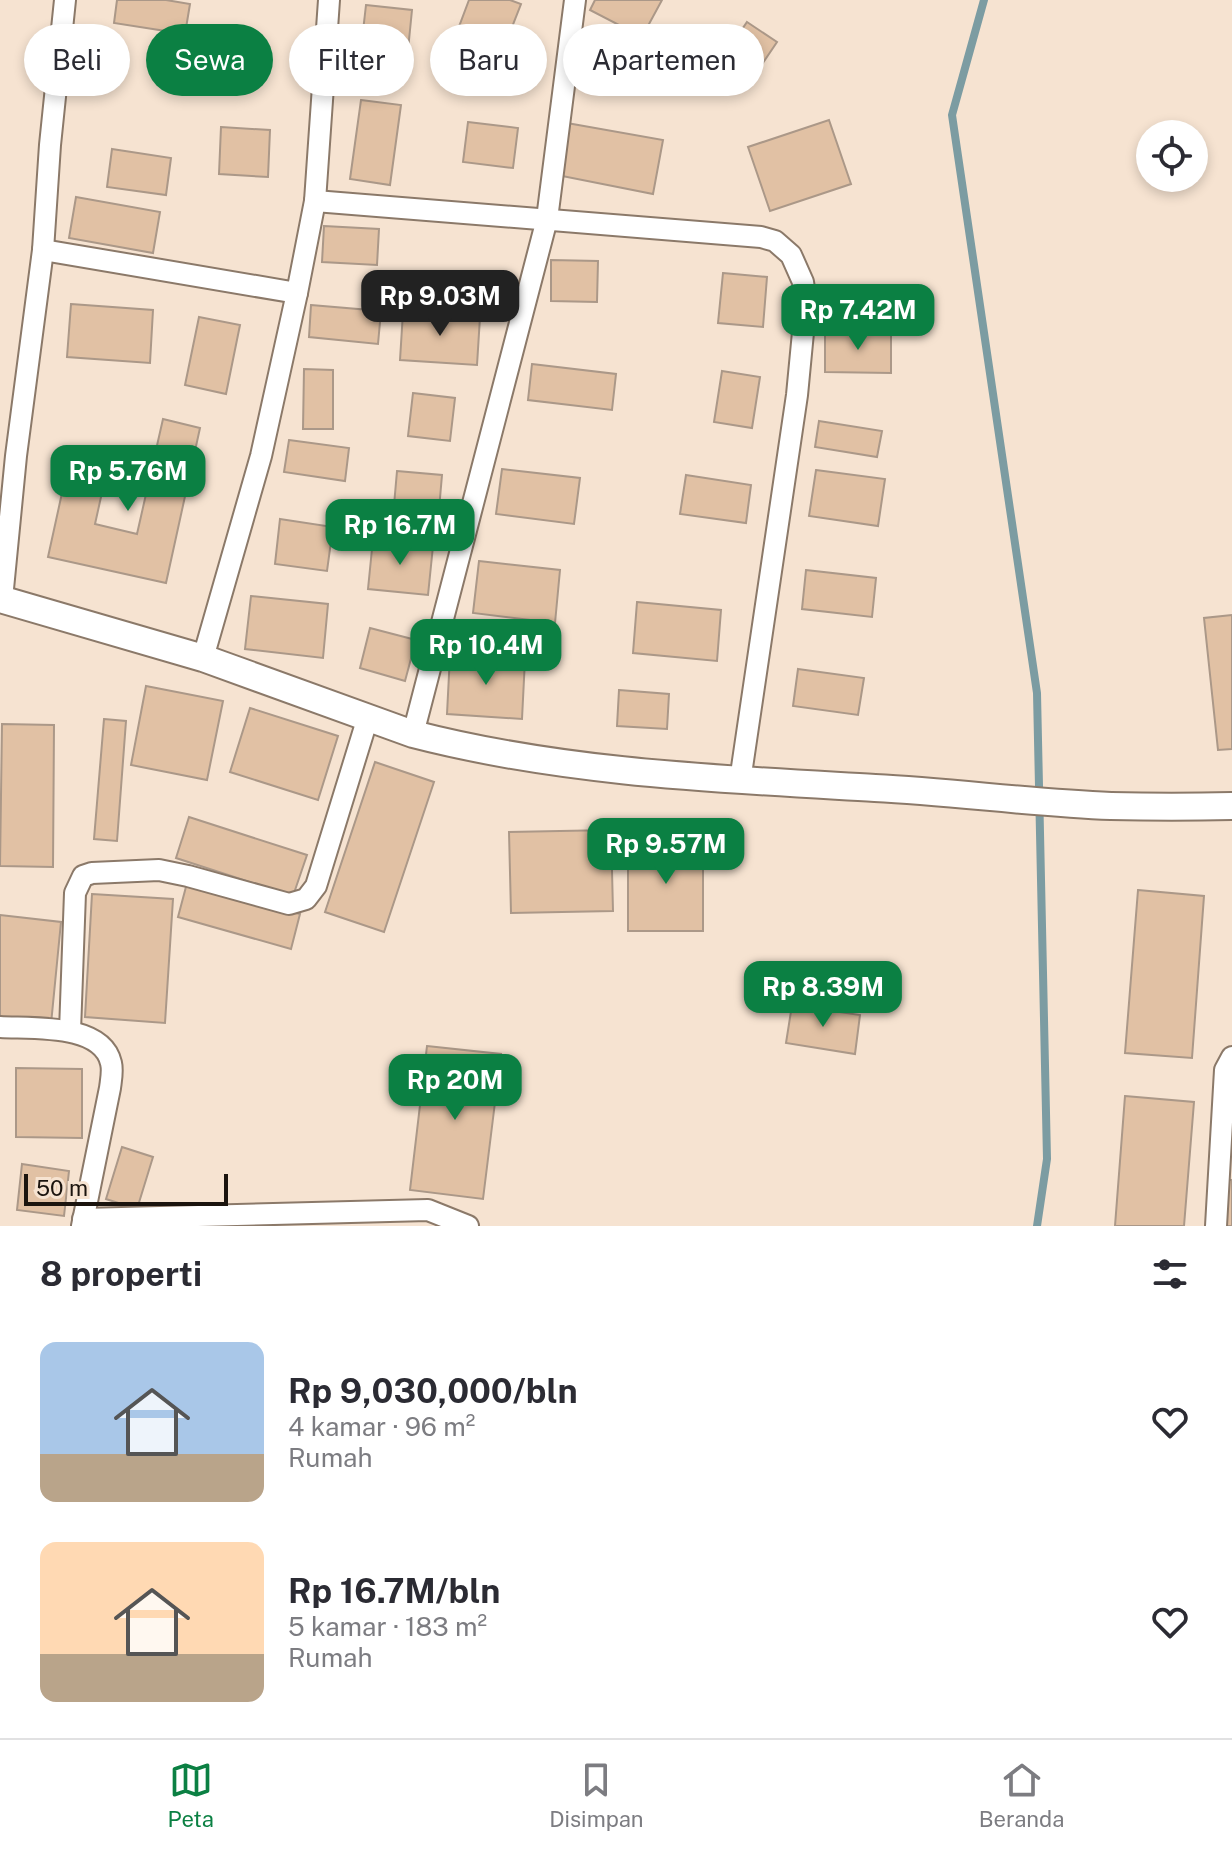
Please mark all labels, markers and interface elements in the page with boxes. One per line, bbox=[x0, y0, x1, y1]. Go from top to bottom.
chip: Beli bbox=[24, 24, 130, 96]
chip: Sewa bbox=[146, 24, 273, 96]
chip: Filter bbox=[289, 24, 414, 96]
chip: Baru bbox=[430, 24, 547, 96]
chip: Apartemen bbox=[563, 24, 764, 96]
map controls bbox=[1136, 120, 1208, 192]
button: locate bbox=[1136, 120, 1208, 192]
pin: Rp 9.03M bbox=[357, 270, 523, 338]
text: Rp 9.03M bbox=[379, 280, 501, 311]
pin: Rp 7.42M bbox=[775, 284, 941, 352]
text: Rp 7.42M bbox=[799, 294, 917, 325]
pin: Rp 5.76M bbox=[45, 445, 211, 513]
text: Rp 5.76M bbox=[68, 455, 188, 486]
pin: Rp 16.7M bbox=[317, 499, 483, 567]
text: Rp 16.7M bbox=[344, 509, 456, 540]
pin: Rp 10.4M bbox=[403, 619, 569, 687]
text: Rp 10.4M bbox=[428, 629, 544, 660]
pin: Rp 9.57M bbox=[583, 818, 749, 886]
text: Rp 9.57M bbox=[605, 828, 727, 859]
pin: Rp 8.39M bbox=[740, 961, 906, 1029]
text: Rp 8.39M bbox=[762, 971, 884, 1002]
pin: Rp 20M bbox=[390, 1054, 520, 1122]
text: Rp 20M bbox=[407, 1064, 503, 1095]
scale bar bbox=[24, 1170, 228, 1206]
text: 50 m bbox=[36, 1175, 88, 1201]
icon: filters bbox=[1148, 1252, 1192, 1296]
text: 8 properti bbox=[40, 1254, 202, 1294]
text: Rp 9,030,000/bln bbox=[288, 1371, 578, 1411]
icon: home bbox=[104, 1374, 200, 1470]
icon: heart bbox=[1148, 1400, 1192, 1444]
text: 4 kamar · 96 m² bbox=[288, 1411, 475, 1442]
text: Rumah bbox=[288, 1442, 372, 1473]
text: Rp 16.7M/bln bbox=[288, 1571, 500, 1611]
icon: home bbox=[104, 1574, 200, 1670]
icon: heart bbox=[1148, 1600, 1192, 1644]
text: 5 kamar · 183 m² bbox=[288, 1611, 487, 1642]
text: Rumah bbox=[288, 1642, 372, 1673]
tab: Peta bbox=[168, 1758, 214, 1832]
tab: Disimpan bbox=[549, 1758, 644, 1832]
tab: Beranda bbox=[979, 1758, 1064, 1832]

